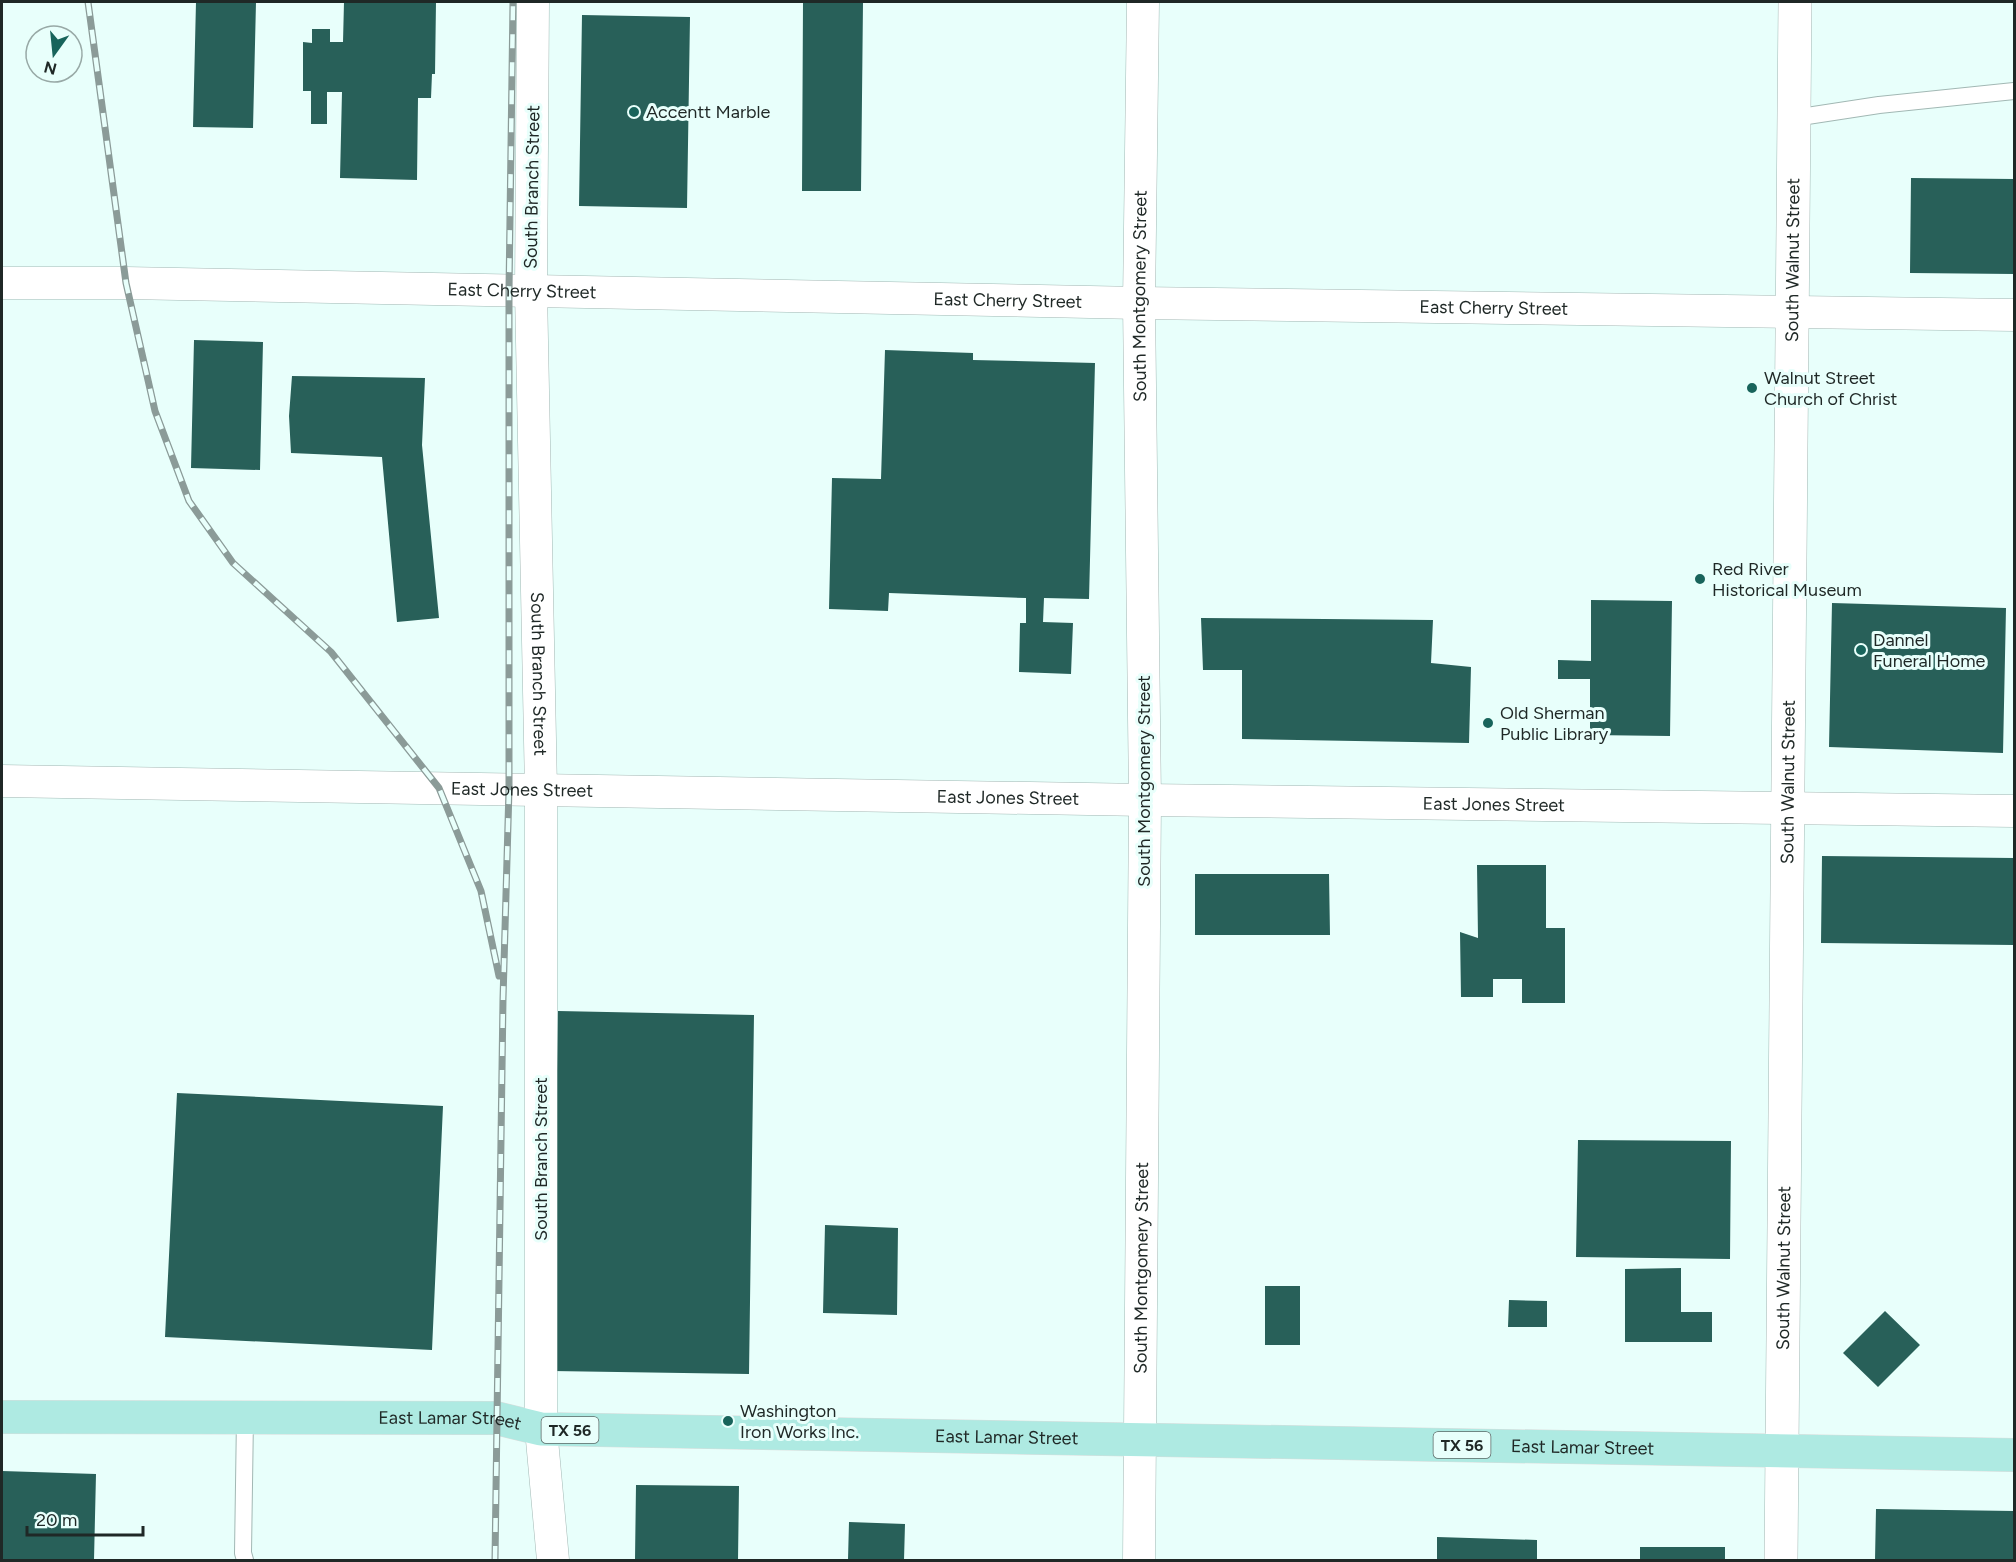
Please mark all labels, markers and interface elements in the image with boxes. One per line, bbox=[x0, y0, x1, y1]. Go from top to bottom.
north arrow bbox=[24, 24, 84, 84]
text: N bbox=[42, 57, 59, 79]
place label: Accentt Marble bbox=[646, 101, 770, 123]
street label: South Branch Street bbox=[520, 105, 544, 269]
marker: Accentt Marble bbox=[627, 105, 641, 119]
street label: South Walnut Street bbox=[1781, 178, 1804, 342]
street label: South Montgomery Street bbox=[1128, 190, 1152, 402]
street label: East Cherry Street bbox=[447, 278, 597, 303]
street label: East Cherry Street bbox=[933, 288, 1083, 313]
street label: East Cherry Street bbox=[1419, 296, 1569, 320]
place label: Walnut Street Church of Christ bbox=[1764, 367, 1898, 410]
marker: Walnut Street Church of Christ bbox=[1745, 381, 1759, 395]
place label: Red River Historical Museum bbox=[1712, 558, 1862, 601]
marker: Red River Historical Museum bbox=[1693, 572, 1707, 586]
street label: South Branch Street bbox=[526, 592, 551, 756]
place label: Dannel Funeral Home bbox=[1873, 629, 1985, 672]
marker: Dannel Funeral Home bbox=[1854, 643, 1868, 657]
street label: South Montgomery Street bbox=[1133, 675, 1155, 887]
street label: South Walnut Street bbox=[1776, 700, 1800, 864]
place label: Old Sherman Public Library bbox=[1500, 702, 1609, 745]
marker: Old Sherman Public Library bbox=[1481, 716, 1495, 730]
street label: East Jones Street bbox=[451, 777, 593, 802]
street label: East Jones Street bbox=[936, 786, 1079, 810]
street label: East Jones Street bbox=[1422, 793, 1565, 816]
street label: South Branch Street bbox=[530, 1077, 552, 1241]
street label: South Montgomery Street bbox=[1129, 1162, 1153, 1374]
street label: South Walnut Street bbox=[1772, 1186, 1795, 1350]
place label: Washington Iron Works Inc. bbox=[740, 1400, 859, 1443]
street label: East Lamar Street bbox=[378, 1407, 524, 1435]
marker: Washington Iron Works Inc. bbox=[721, 1414, 735, 1428]
road number: TX 56 bbox=[542, 1417, 598, 1443]
street label: East Lamar Street bbox=[935, 1425, 1079, 1449]
road number: TX 56 bbox=[1434, 1432, 1490, 1458]
street label: East Lamar Street bbox=[1511, 1435, 1655, 1460]
scale bar bbox=[27, 1499, 142, 1537]
text: 20 m bbox=[36, 1509, 77, 1531]

